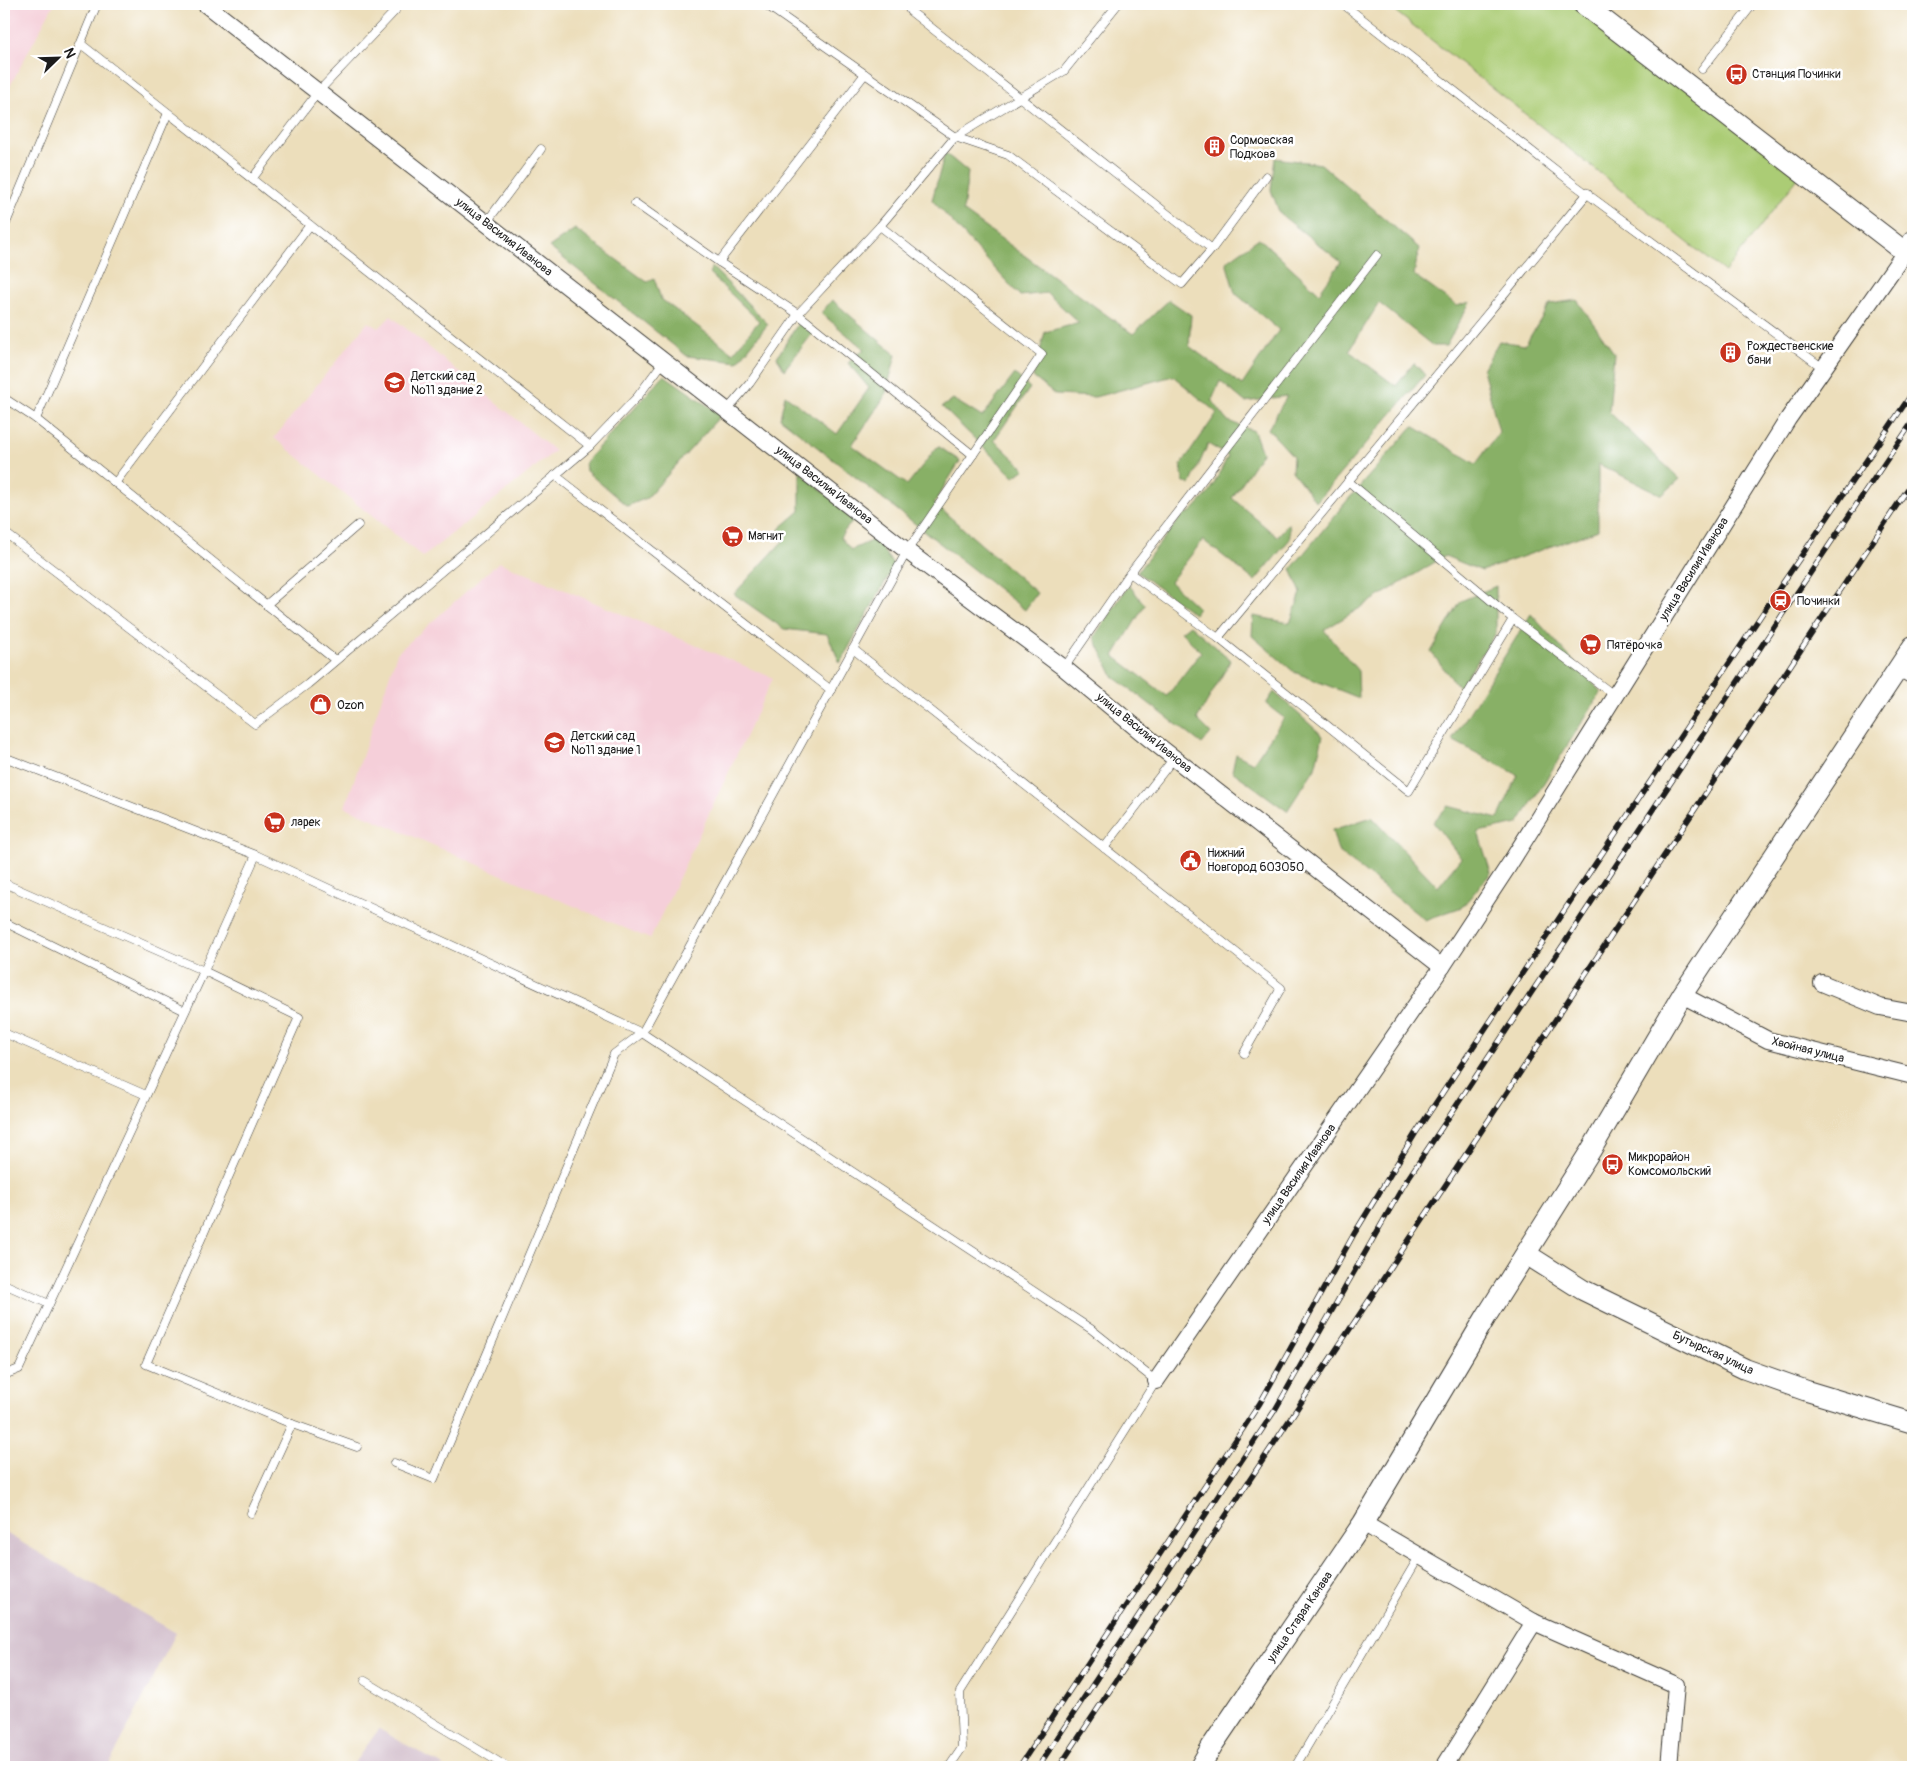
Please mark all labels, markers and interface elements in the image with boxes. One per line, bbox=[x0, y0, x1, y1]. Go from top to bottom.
north arrow bbox=[32, 32, 82, 82]
text: N bbox=[60, 45, 79, 61]
bus stop icon: Станция Починки bbox=[1724, 62, 1748, 86]
place label: Станция Починки bbox=[1752, 67, 1841, 82]
place label: Сормовская Подкова bbox=[1230, 133, 1294, 162]
building icon: Сормовская Подкова bbox=[1202, 135, 1226, 159]
street label: улица Василия Иванова bbox=[452, 194, 556, 280]
place label: Рождественские бани bbox=[1747, 339, 1834, 368]
building icon: Рождественские бани bbox=[1719, 341, 1743, 365]
place label: Детский сад №11 здание 2 bbox=[410, 369, 483, 398]
school or university icon: Детский сад №11 здание 2 bbox=[383, 371, 407, 395]
street label: улица Василия Иванова bbox=[772, 442, 876, 528]
street label: улица Василия Иванова bbox=[1656, 514, 1732, 624]
supermarket icon: Магнит bbox=[720, 524, 744, 548]
place label: Магнит bbox=[748, 529, 784, 544]
station icon: Починки bbox=[1769, 589, 1793, 613]
place label: Починки bbox=[1797, 594, 1840, 609]
supermarket icon: Пятёрочка bbox=[1579, 633, 1603, 657]
place label: Пятёрочка bbox=[1607, 638, 1663, 653]
street label: улица Василия Иванова bbox=[1092, 689, 1195, 776]
shop icon: Ozon bbox=[309, 693, 333, 717]
place label: Ozon bbox=[337, 698, 364, 713]
place label: Детский сад №11 здание 1 bbox=[570, 729, 641, 758]
school or university icon: Детский сад №11 здание 1 bbox=[543, 731, 567, 755]
supermarket icon: ларек bbox=[263, 810, 287, 834]
place label: ларек bbox=[291, 815, 321, 830]
place label: Нижний Новгород 603050 bbox=[1207, 846, 1304, 875]
public building icon: Нижний Новгород 603050 bbox=[1179, 848, 1203, 872]
street label: Хвойная улица bbox=[1770, 1034, 1846, 1066]
street label: улица Василия Иванова bbox=[1258, 1121, 1339, 1228]
place label: Микрорайон Комсомольский bbox=[1628, 1150, 1712, 1179]
bus stop icon: Микрорайон Комсомольский bbox=[1600, 1152, 1624, 1176]
street label: Бутырская улица bbox=[1670, 1328, 1756, 1379]
street label: улица Старая Канава bbox=[1263, 1568, 1336, 1666]

